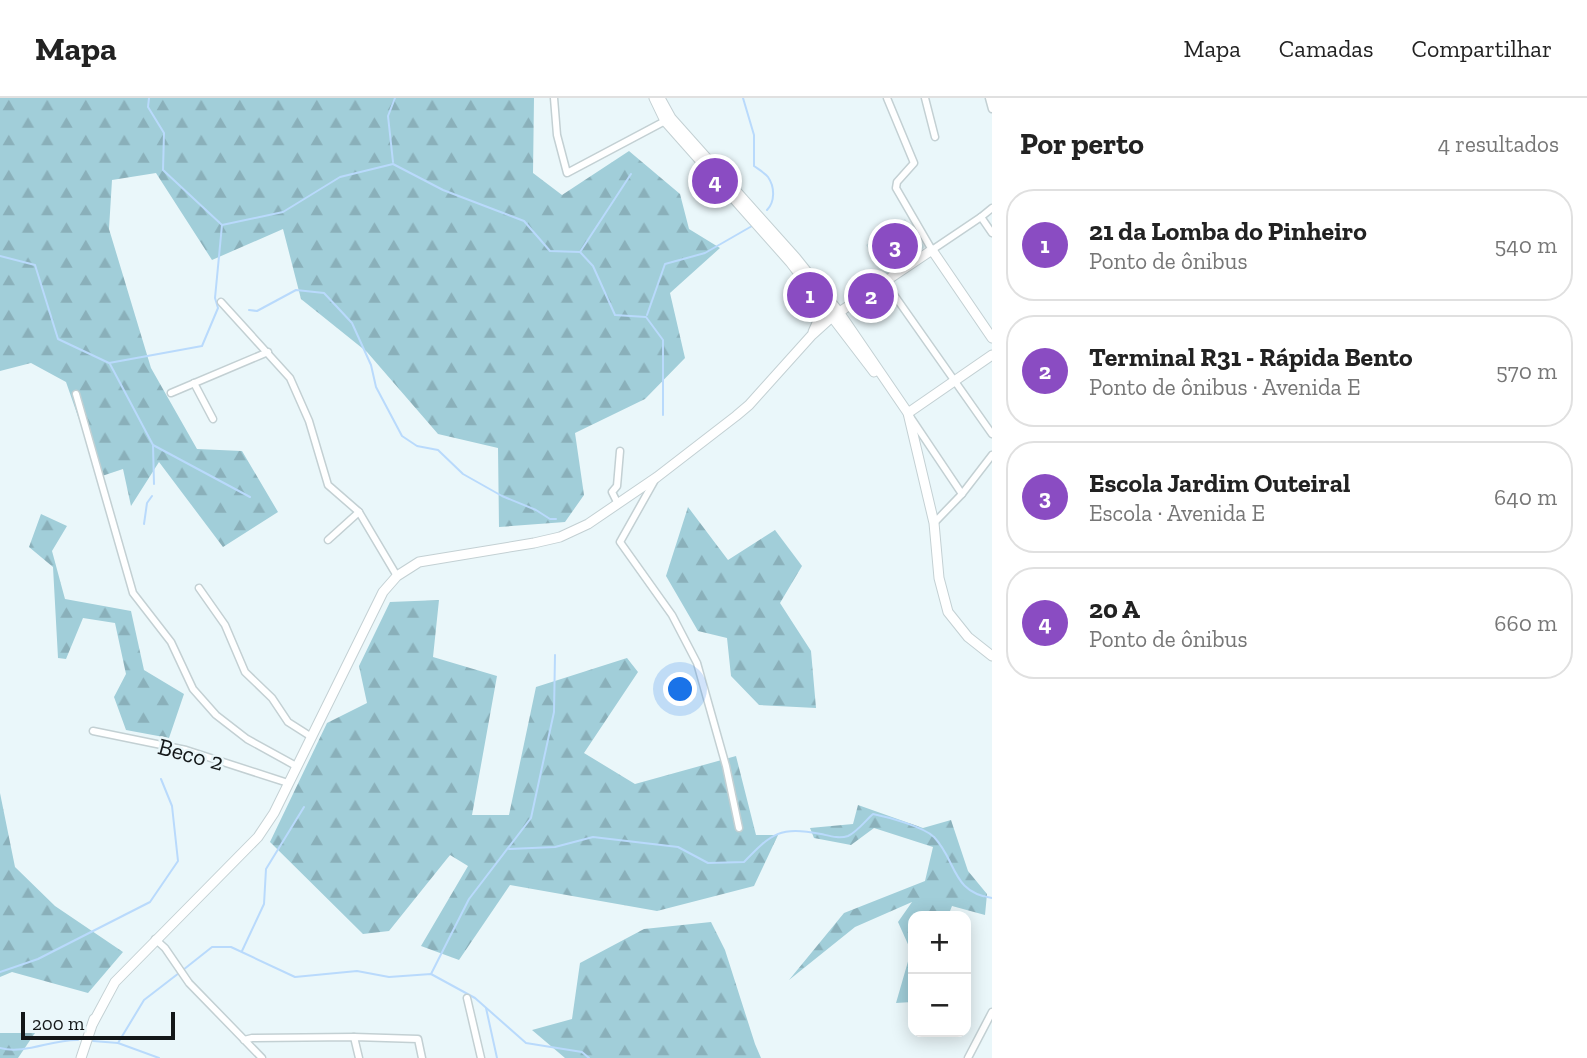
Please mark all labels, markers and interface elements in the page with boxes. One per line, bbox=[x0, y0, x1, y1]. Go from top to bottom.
text: Mapa bbox=[35, 29, 117, 68]
text: Mapa bbox=[1183, 34, 1241, 63]
text: Camadas bbox=[1279, 34, 1373, 63]
text: Compartilhar bbox=[1411, 34, 1552, 63]
text: Por perto bbox=[1020, 126, 1144, 162]
text: 4 resultados bbox=[1438, 130, 1559, 158]
pin: 4 bbox=[692, 155, 738, 207]
text: 21 da Lomba do Pinheiro bbox=[1089, 215, 1367, 247]
pin: 3 bbox=[872, 220, 918, 272]
text: 1 bbox=[1040, 231, 1050, 259]
text: 540 m bbox=[1495, 231, 1557, 259]
text: Ponto de ônibus bbox=[1089, 247, 1248, 275]
pin: 1 bbox=[787, 269, 833, 321]
pin: 2 bbox=[848, 270, 894, 322]
text: Terminal R31 - Rápida Bento bbox=[1089, 341, 1413, 373]
text: 2 bbox=[1039, 357, 1051, 385]
text: 570 m bbox=[1496, 357, 1557, 385]
text: Ponto de ônibus · Avenida E bbox=[1089, 373, 1360, 401]
text: Escola Jardim Outeiral bbox=[1089, 467, 1350, 499]
text: 3 bbox=[1039, 483, 1051, 511]
text: 640 m bbox=[1494, 483, 1557, 511]
text: Escola · Avenida E bbox=[1089, 499, 1265, 527]
text: 20 A bbox=[1089, 593, 1140, 625]
text: 4 bbox=[1038, 609, 1052, 637]
text: 660 m bbox=[1494, 609, 1557, 637]
text: Ponto de ônibus bbox=[1089, 625, 1248, 653]
your location bbox=[663, 672, 697, 706]
street label: Beco 2 bbox=[155, 731, 227, 777]
map controls bbox=[908, 911, 971, 1037]
button: + bbox=[908, 911, 971, 974]
button: − bbox=[908, 974, 971, 1037]
scale bar bbox=[21, 1009, 175, 1041]
text: 200 m bbox=[32, 1012, 84, 1035]

